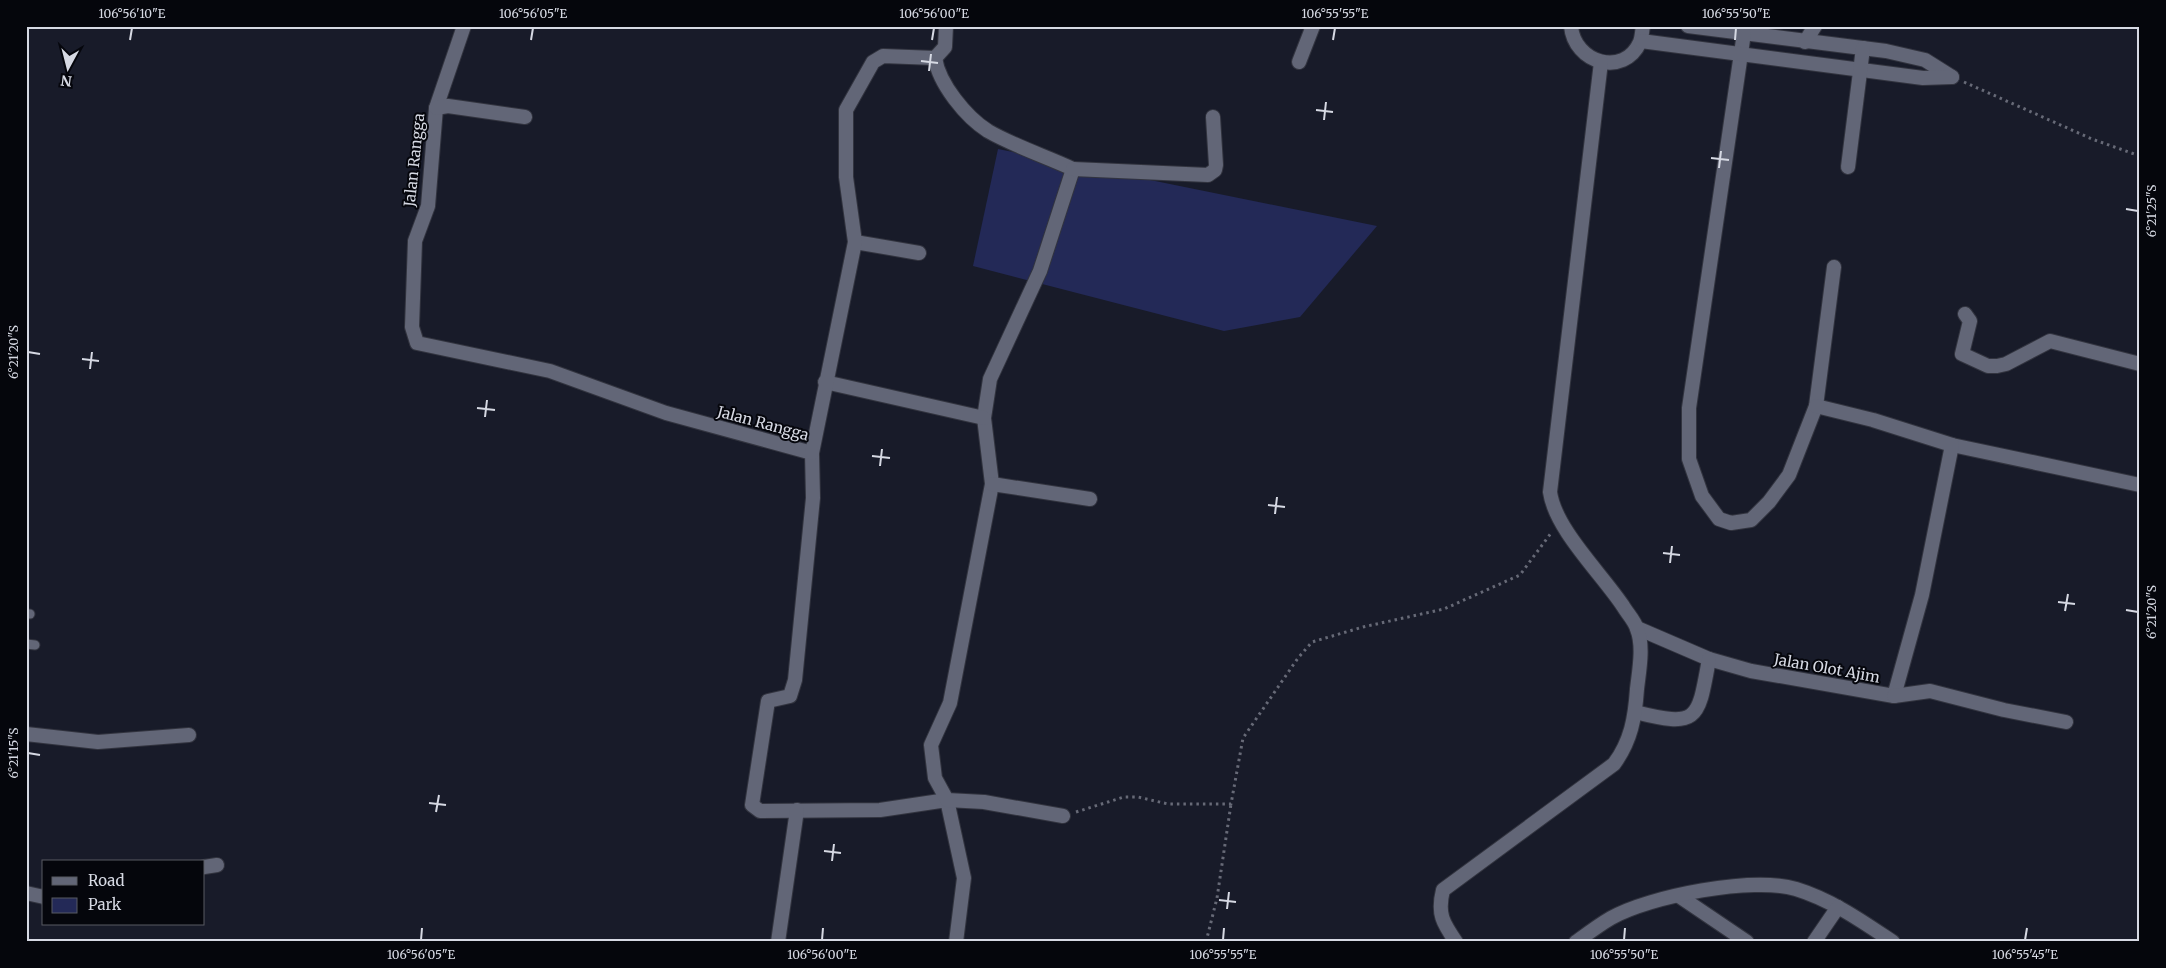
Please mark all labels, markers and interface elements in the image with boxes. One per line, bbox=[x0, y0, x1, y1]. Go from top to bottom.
text: 106°56'10"E bbox=[99, 6, 166, 21]
text: 106°56'05"E bbox=[499, 6, 567, 21]
text: 106°56'00"E bbox=[899, 6, 969, 21]
text: 106°55'55"E bbox=[1302, 6, 1369, 21]
text: 106°55'50"E bbox=[1702, 6, 1770, 21]
north arrow bbox=[42, 42, 92, 92]
text: N bbox=[60, 71, 73, 91]
street label: Jalan Rangga bbox=[400, 112, 428, 209]
text: 6°21'25"S bbox=[2144, 185, 2159, 237]
text: 6°21'20"S bbox=[6, 325, 21, 379]
street label: Jalan Rangga bbox=[714, 401, 811, 444]
text: 6°21'20"S bbox=[2144, 585, 2159, 639]
street label: Jalan Olot Ajim bbox=[1772, 649, 1882, 687]
text: 6°21'15"S bbox=[6, 728, 21, 778]
legend bbox=[42, 860, 205, 926]
text: Road bbox=[88, 871, 124, 890]
text: Park bbox=[88, 895, 122, 914]
text: 106°56'05"E bbox=[387, 947, 455, 962]
text: 106°56'00"E bbox=[787, 947, 857, 962]
text: 106°55'55"E bbox=[1190, 947, 1257, 962]
text: 106°55'50"E bbox=[1590, 947, 1658, 962]
text: 106°55'45"E bbox=[1992, 947, 2058, 962]

